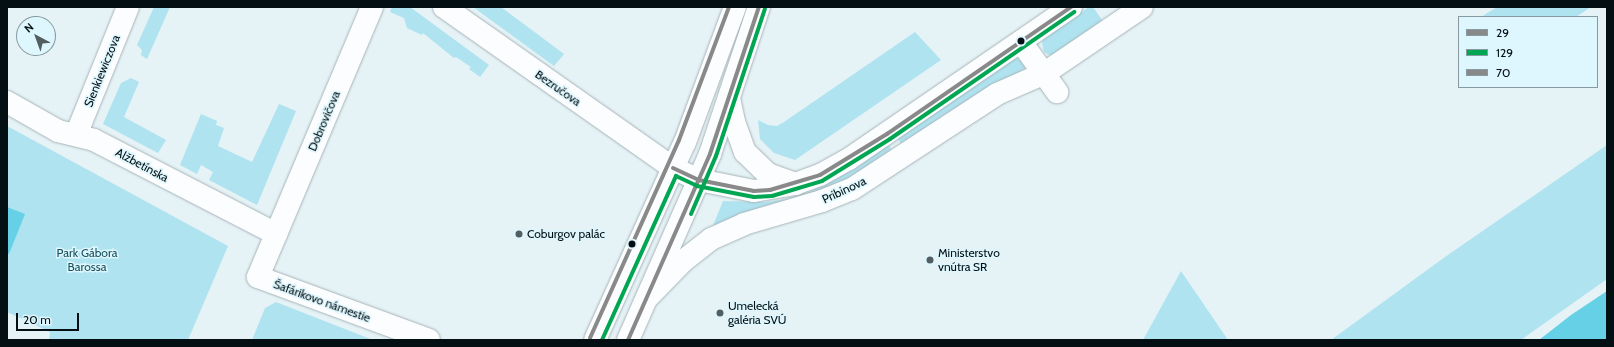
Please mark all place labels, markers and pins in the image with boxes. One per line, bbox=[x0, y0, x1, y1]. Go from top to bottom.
unlabelled marker bbox=[1016, 36, 1026, 46]
place label: Coburgov palác bbox=[527, 227, 605, 241]
marker: Coburgov palác bbox=[514, 229, 524, 239]
unlabelled marker bbox=[627, 239, 637, 249]
place label: Ministerstvo vnútra SR bbox=[938, 246, 1000, 274]
marker: Ministerstvo vnútra SR bbox=[925, 255, 935, 265]
place label: Umelecká galéria SVÚ bbox=[728, 299, 786, 327]
marker: Umelecká galéria SVÚ bbox=[715, 308, 725, 318]

